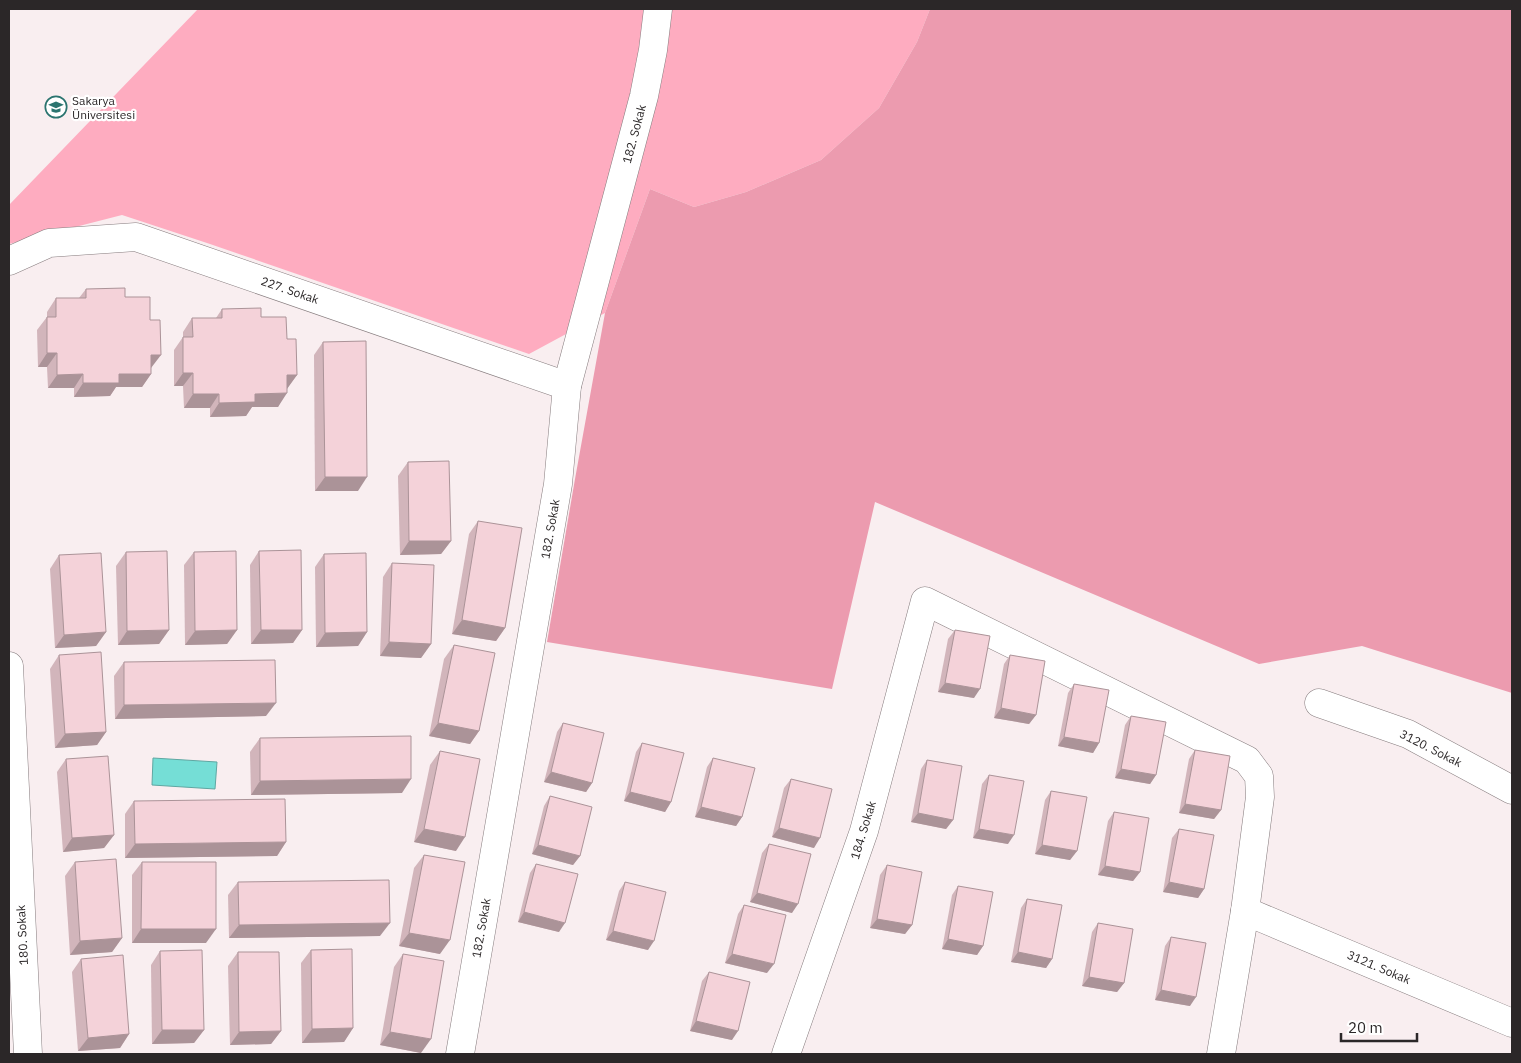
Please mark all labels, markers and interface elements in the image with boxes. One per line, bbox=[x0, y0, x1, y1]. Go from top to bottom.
place label: Sakarya Üniversitesi bbox=[72, 93, 135, 122]
school or university icon: Sakarya Üniversitesi bbox=[44, 95, 68, 119]
street label: 182. Sokak bbox=[619, 102, 649, 165]
street label: 227. Sokak bbox=[259, 273, 322, 307]
street label: 182. Sokak bbox=[537, 497, 563, 560]
street label: 3120. Sokak bbox=[1397, 726, 1465, 770]
street label: 184. Sokak bbox=[847, 798, 879, 861]
street label: 182. Sokak bbox=[468, 896, 494, 959]
street label: 180. Sokak bbox=[13, 904, 31, 966]
street label: 3121. Sokak bbox=[1345, 947, 1414, 987]
scale bar bbox=[1341, 1010, 1417, 1042]
text: 20 m bbox=[1348, 1018, 1383, 1037]

